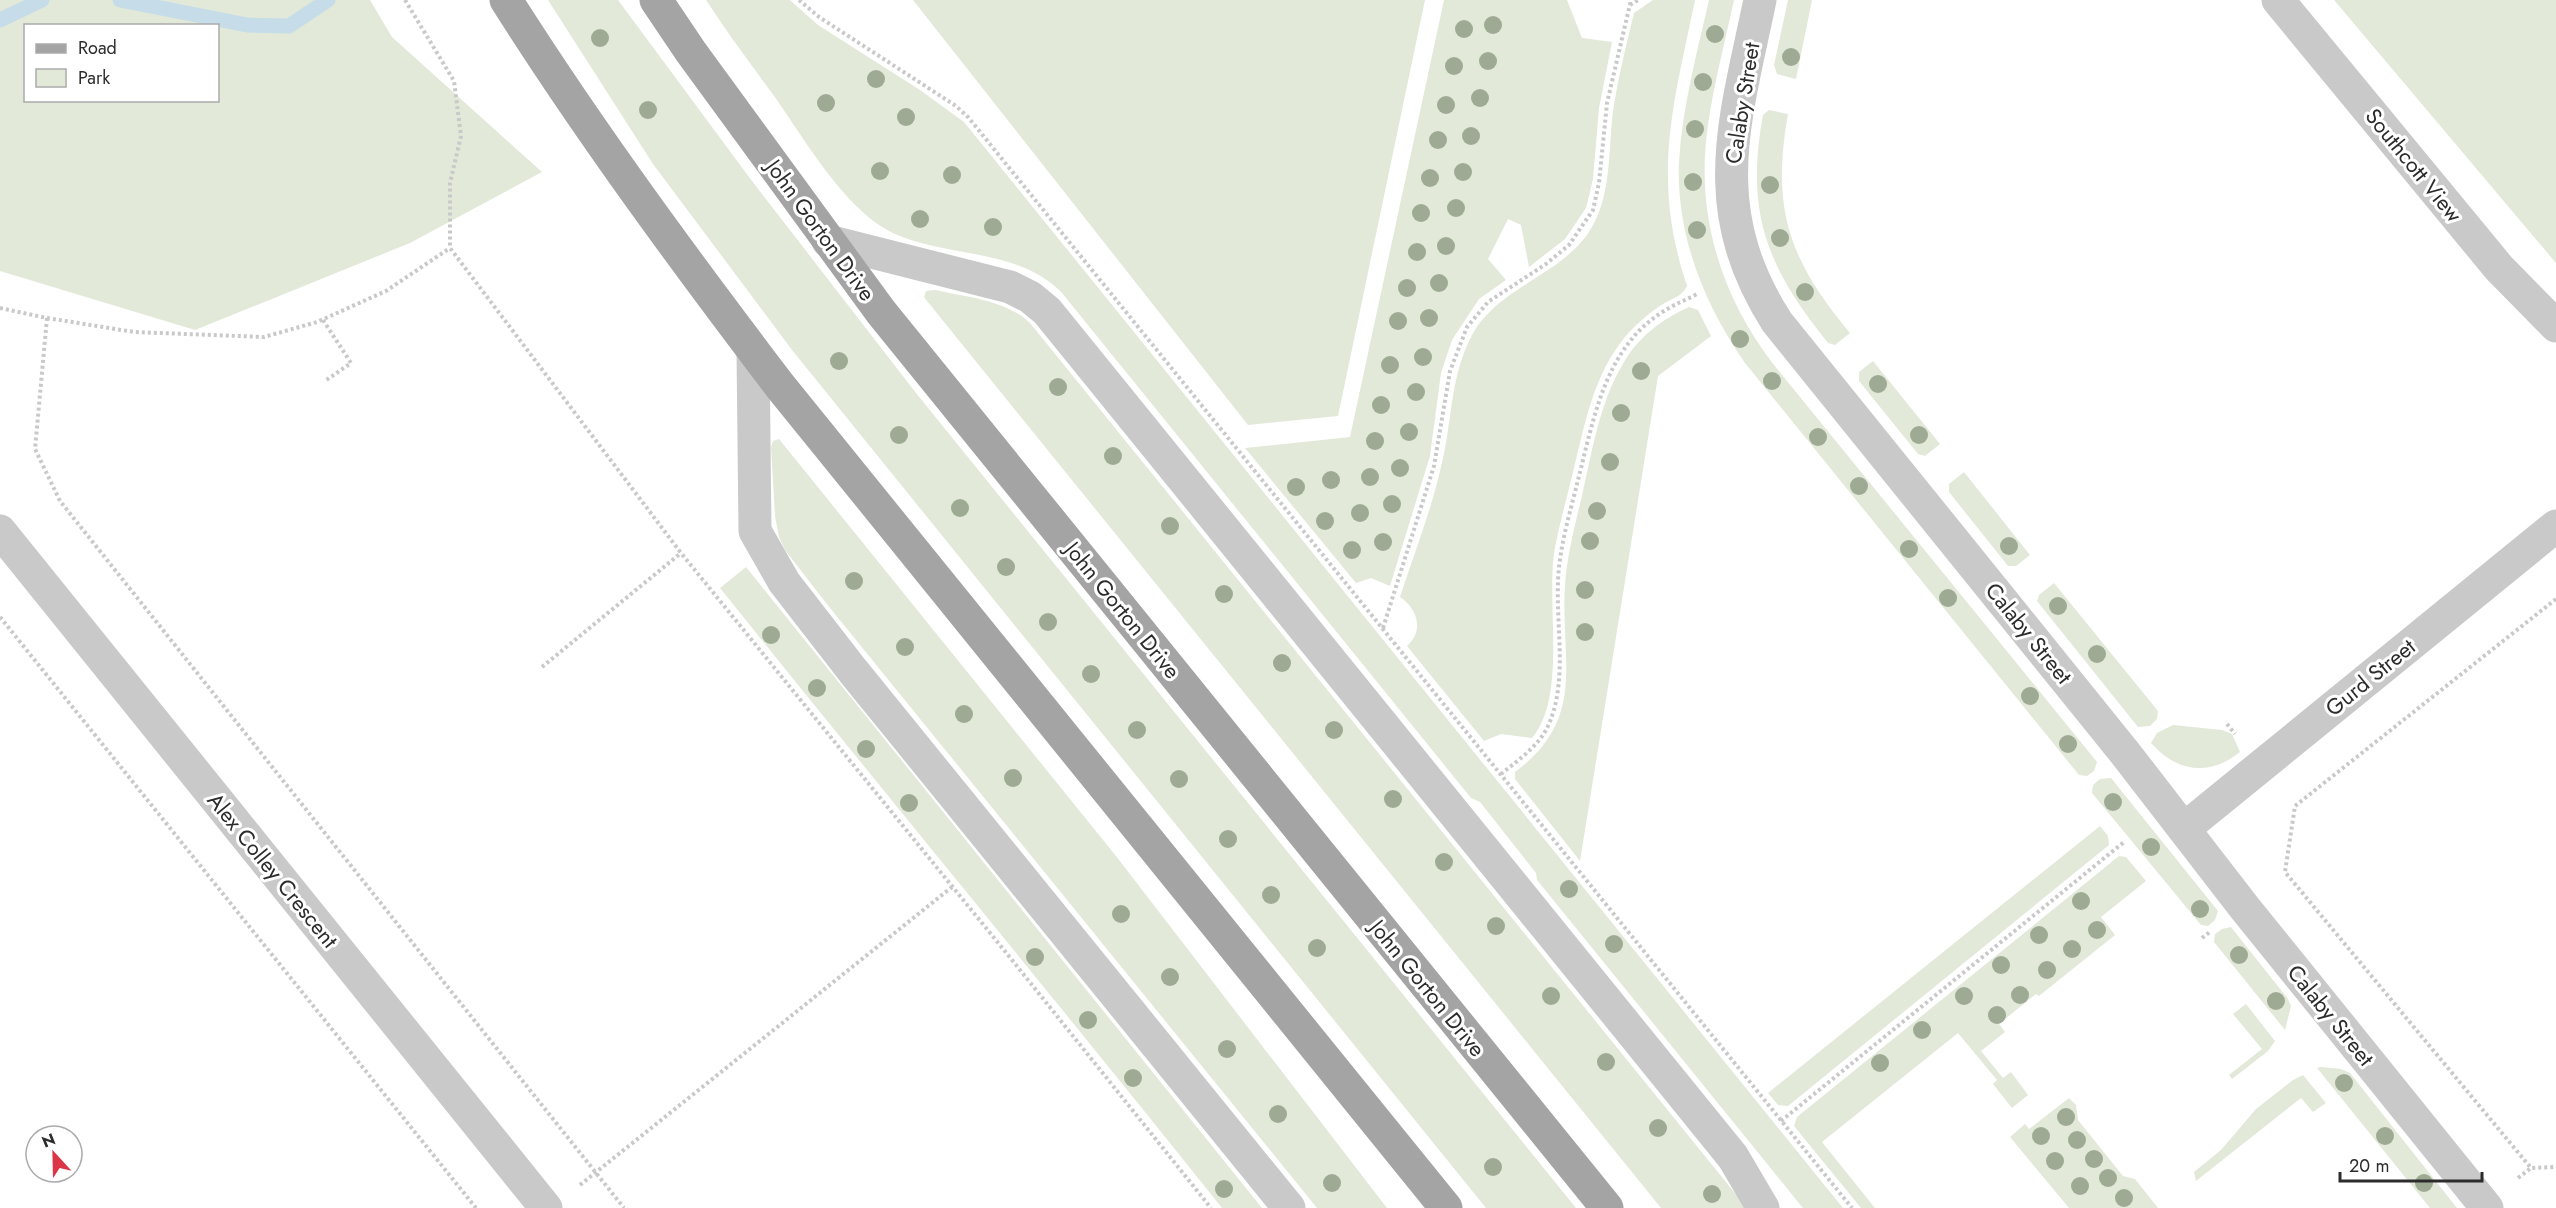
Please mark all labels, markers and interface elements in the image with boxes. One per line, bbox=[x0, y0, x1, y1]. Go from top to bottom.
legend bbox=[24, 24, 219, 102]
text: Road bbox=[78, 35, 117, 61]
street label: Calaby Street bbox=[1717, 39, 1767, 166]
text: Park bbox=[78, 65, 110, 91]
street label: Southcott View bbox=[2358, 101, 2470, 229]
street label: John Gorton Drive bbox=[757, 150, 883, 307]
street label: John Gorton Drive bbox=[1056, 532, 1188, 685]
street label: Calaby Street bbox=[1978, 575, 2080, 691]
street label: Gurd Street bbox=[2318, 630, 2423, 723]
street label: Alex Colley Crescent bbox=[200, 785, 346, 955]
street label: John Gorton Drive bbox=[1361, 910, 1493, 1063]
street label: Calaby Street bbox=[2280, 957, 2382, 1073]
north arrow bbox=[24, 1124, 84, 1184]
text: N bbox=[38, 1128, 59, 1154]
scale bar bbox=[2340, 1145, 2482, 1183]
text: 20 m bbox=[2349, 1153, 2389, 1179]

